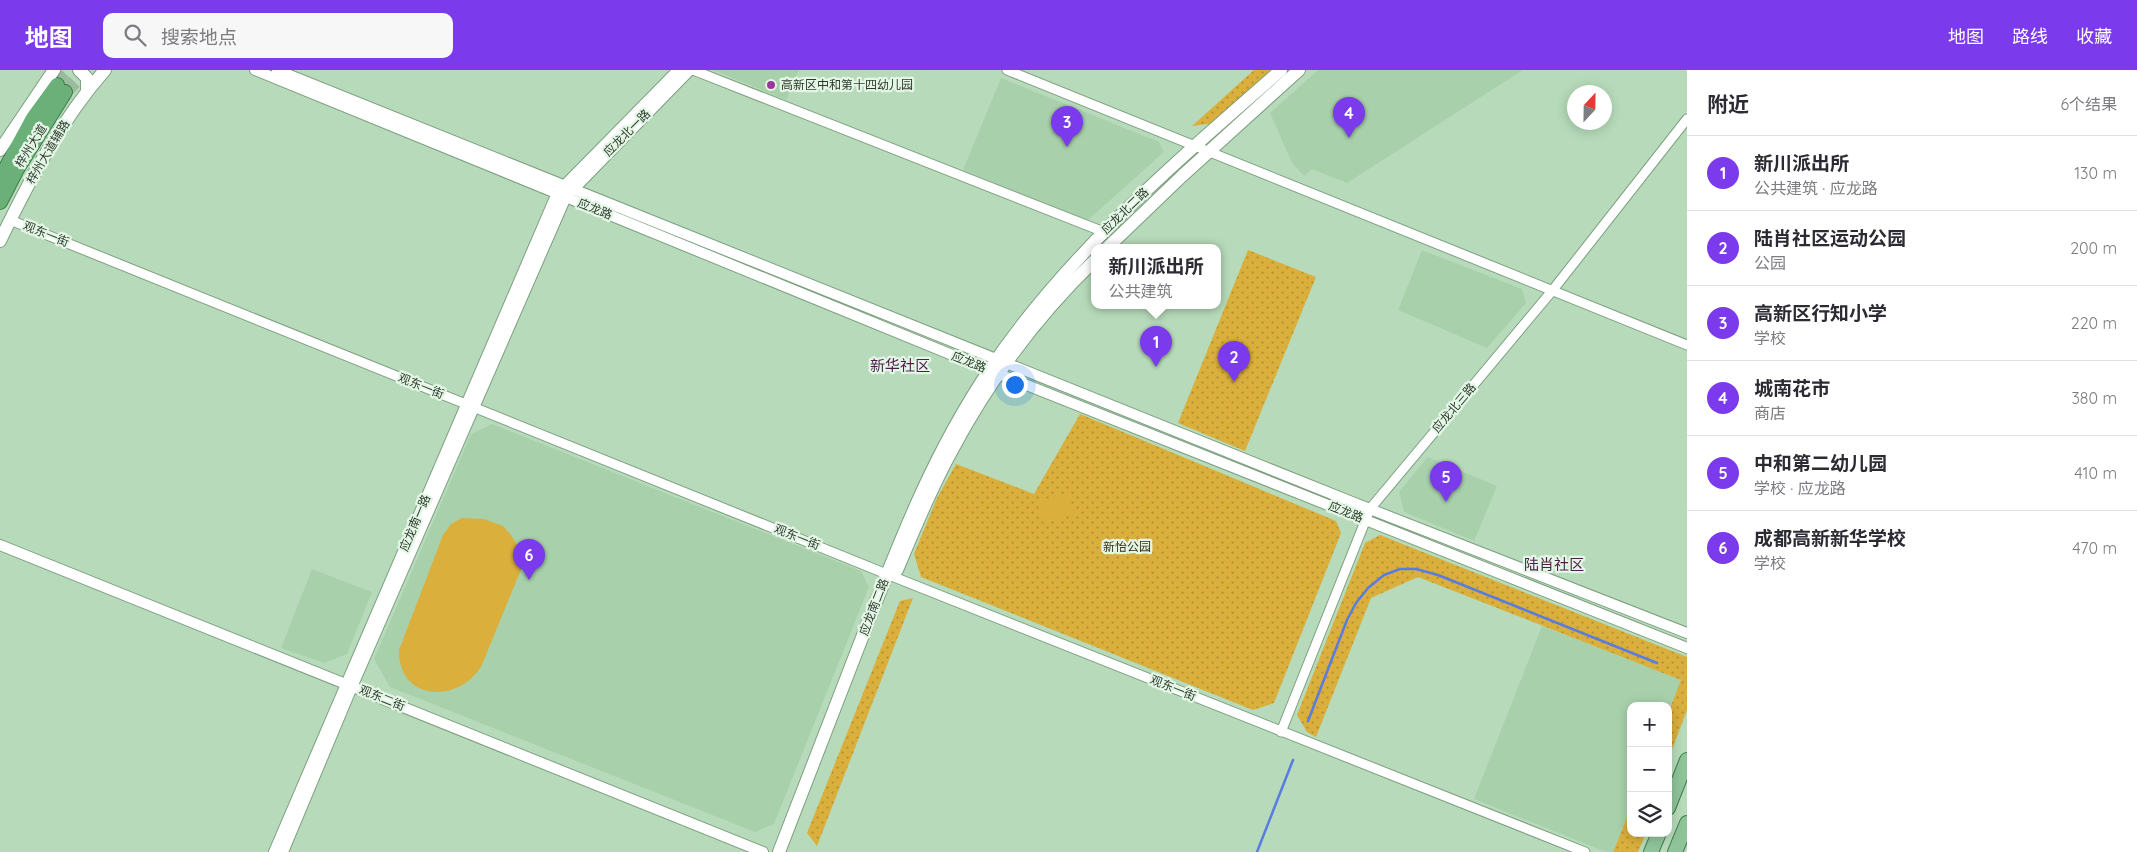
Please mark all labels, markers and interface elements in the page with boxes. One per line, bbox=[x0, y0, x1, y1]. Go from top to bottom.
search box bbox=[103, 13, 453, 58]
icon: search bbox=[121, 21, 149, 49]
text: 地图 bbox=[25, 22, 73, 52]
text: 搜索地点 bbox=[161, 25, 237, 49]
text: 地图 bbox=[1948, 25, 1984, 48]
text: 路线 bbox=[2012, 25, 2048, 48]
text: 收藏 bbox=[2076, 25, 2112, 48]
place label: 高新区中和第十四幼儿园 bbox=[781, 77, 913, 92]
marker: 高新区中和第十四幼儿园 bbox=[765, 79, 777, 91]
north arrow bbox=[1567, 85, 1612, 130]
text: 附近 bbox=[1707, 91, 1749, 117]
text: 6个结果 bbox=[2060, 94, 2117, 114]
pin: 4 bbox=[1333, 97, 1365, 138]
street label: 应龙北一路 bbox=[600, 106, 653, 159]
pin: 3 bbox=[1051, 106, 1083, 147]
street label: 梓州大道辅路 bbox=[23, 117, 73, 186]
street label: 梓州大道 bbox=[11, 121, 50, 170]
text: 新川派出所 bbox=[1754, 151, 1849, 175]
text: 1 bbox=[1720, 163, 1726, 183]
text: 130 m bbox=[2074, 163, 2117, 183]
text: 公共建筑 · 应龙路 bbox=[1754, 178, 1878, 198]
street label: 应龙北二路 bbox=[1098, 184, 1151, 237]
street label: 应龙路 bbox=[576, 195, 615, 222]
street label: 观东一街 bbox=[21, 218, 71, 249]
text: 陆肖社区运动公园 bbox=[1754, 226, 1906, 250]
text: 2 bbox=[1718, 238, 1728, 258]
text: 200 m bbox=[2070, 238, 2117, 258]
popup bbox=[1091, 244, 1221, 309]
text: 公园 bbox=[1754, 253, 1786, 273]
text: 新川派出所 bbox=[1108, 254, 1204, 278]
text: 公共建筑 bbox=[1108, 281, 1173, 301]
text: 高新区行知小学 bbox=[1754, 301, 1887, 325]
text: 3 bbox=[1719, 313, 1727, 333]
text: 220 m bbox=[2071, 313, 2117, 333]
pin: 1 bbox=[1140, 326, 1172, 367]
text: 学校 bbox=[1754, 328, 1786, 348]
pin: 2 bbox=[1218, 341, 1250, 382]
street label: 应龙路 bbox=[950, 348, 989, 375]
district label: 新华社区 bbox=[870, 356, 930, 375]
street label: 观东一街 bbox=[396, 370, 446, 401]
your location bbox=[1002, 372, 1028, 398]
text: 城南花市 bbox=[1754, 376, 1830, 400]
street label: 应龙北三路 bbox=[1429, 380, 1479, 435]
text: 4 bbox=[1718, 388, 1728, 408]
text: 380 m bbox=[2071, 388, 2117, 408]
text: 商店 bbox=[1754, 403, 1786, 423]
text: 中和第二幼儿园 bbox=[1754, 451, 1887, 475]
pin: 5 bbox=[1430, 461, 1462, 502]
text: 5 bbox=[1718, 463, 1728, 483]
text: 410 m bbox=[2074, 463, 2117, 483]
text: 学校 · 应龙路 bbox=[1754, 478, 1846, 498]
street label: 应龙南一路 bbox=[396, 492, 433, 553]
street label: 应龙路 bbox=[1327, 498, 1366, 525]
street label: 观东一街 bbox=[772, 521, 822, 552]
text: 成都高新新华学校 bbox=[1754, 526, 1906, 550]
text: 6 bbox=[1719, 538, 1727, 558]
text: 470 m bbox=[2072, 538, 2117, 558]
pin: 6 bbox=[513, 539, 545, 580]
park label: 新怡公园 bbox=[1103, 539, 1151, 554]
text: 学校 bbox=[1754, 553, 1786, 573]
district label: 陆肖社区 bbox=[1524, 555, 1584, 574]
street label: 应龙南二路 bbox=[856, 576, 891, 638]
street label: 观东一街 bbox=[1148, 672, 1198, 703]
street label: 观东二街 bbox=[357, 682, 407, 713]
map controls bbox=[1627, 702, 1672, 837]
button: + bbox=[1627, 702, 1672, 747]
button: − bbox=[1627, 747, 1672, 792]
button: layers bbox=[1627, 792, 1672, 837]

